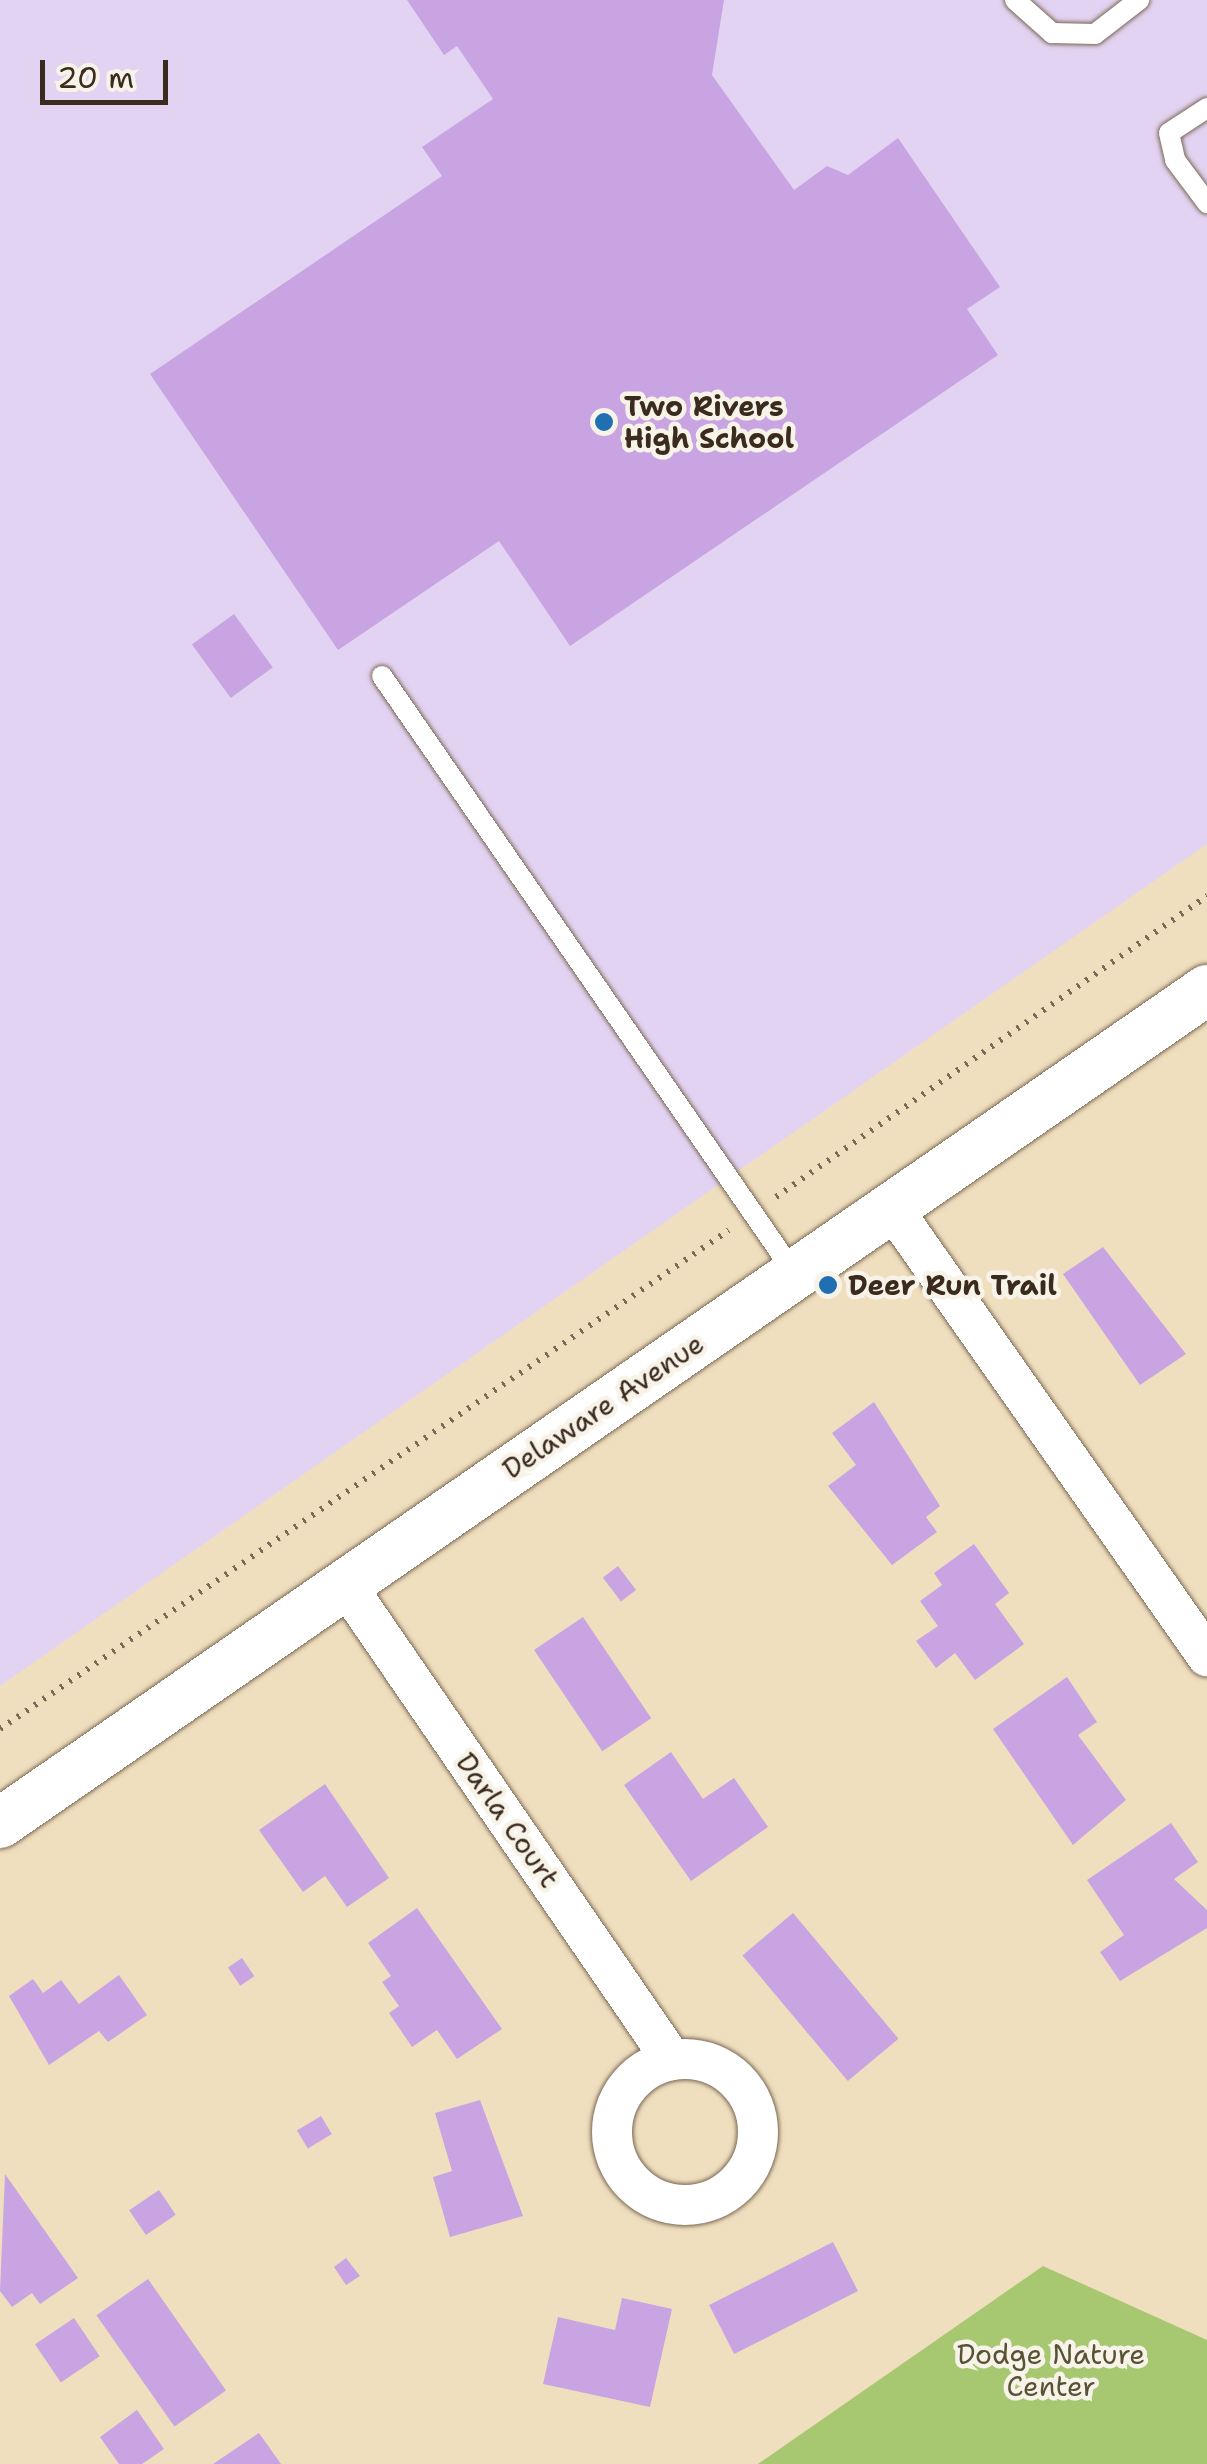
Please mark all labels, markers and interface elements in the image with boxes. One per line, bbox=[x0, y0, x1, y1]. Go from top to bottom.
scale bar bbox=[45, 40, 172, 102]
text: 20 m bbox=[57, 57, 134, 98]
place label: Two Rivers High School bbox=[624, 389, 794, 455]
marker: Two Rivers High School bbox=[593, 411, 615, 433]
place label: Deer Run Trail bbox=[848, 1268, 1057, 1302]
marker: Deer Run Trail bbox=[817, 1274, 839, 1296]
street label: Delaware Avenue bbox=[496, 1326, 710, 1486]
street label: Darla Court bbox=[449, 1746, 567, 1894]
park label: Dodge Nature Center bbox=[957, 2337, 1145, 2403]

